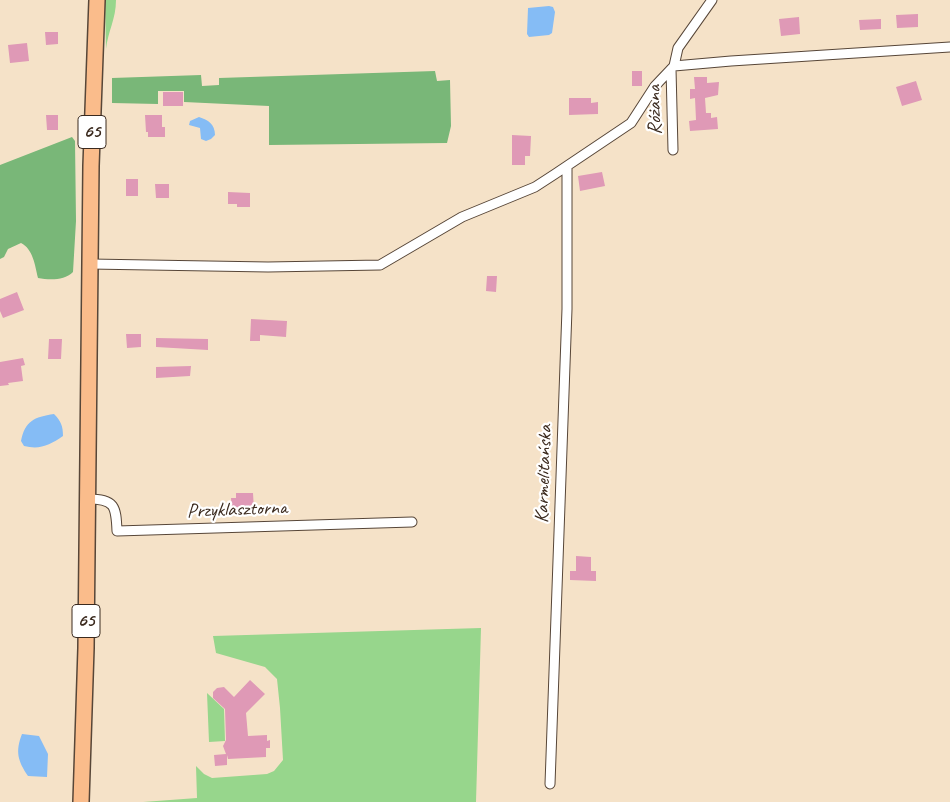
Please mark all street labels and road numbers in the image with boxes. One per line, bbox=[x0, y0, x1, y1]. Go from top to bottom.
street label: Różana bbox=[643, 85, 667, 135]
road number: 65 bbox=[78, 115, 106, 148]
street label: Karmelitańska bbox=[530, 425, 558, 523]
street label: Przyklasztorna bbox=[187, 496, 287, 524]
road number: 65 bbox=[72, 604, 100, 638]

